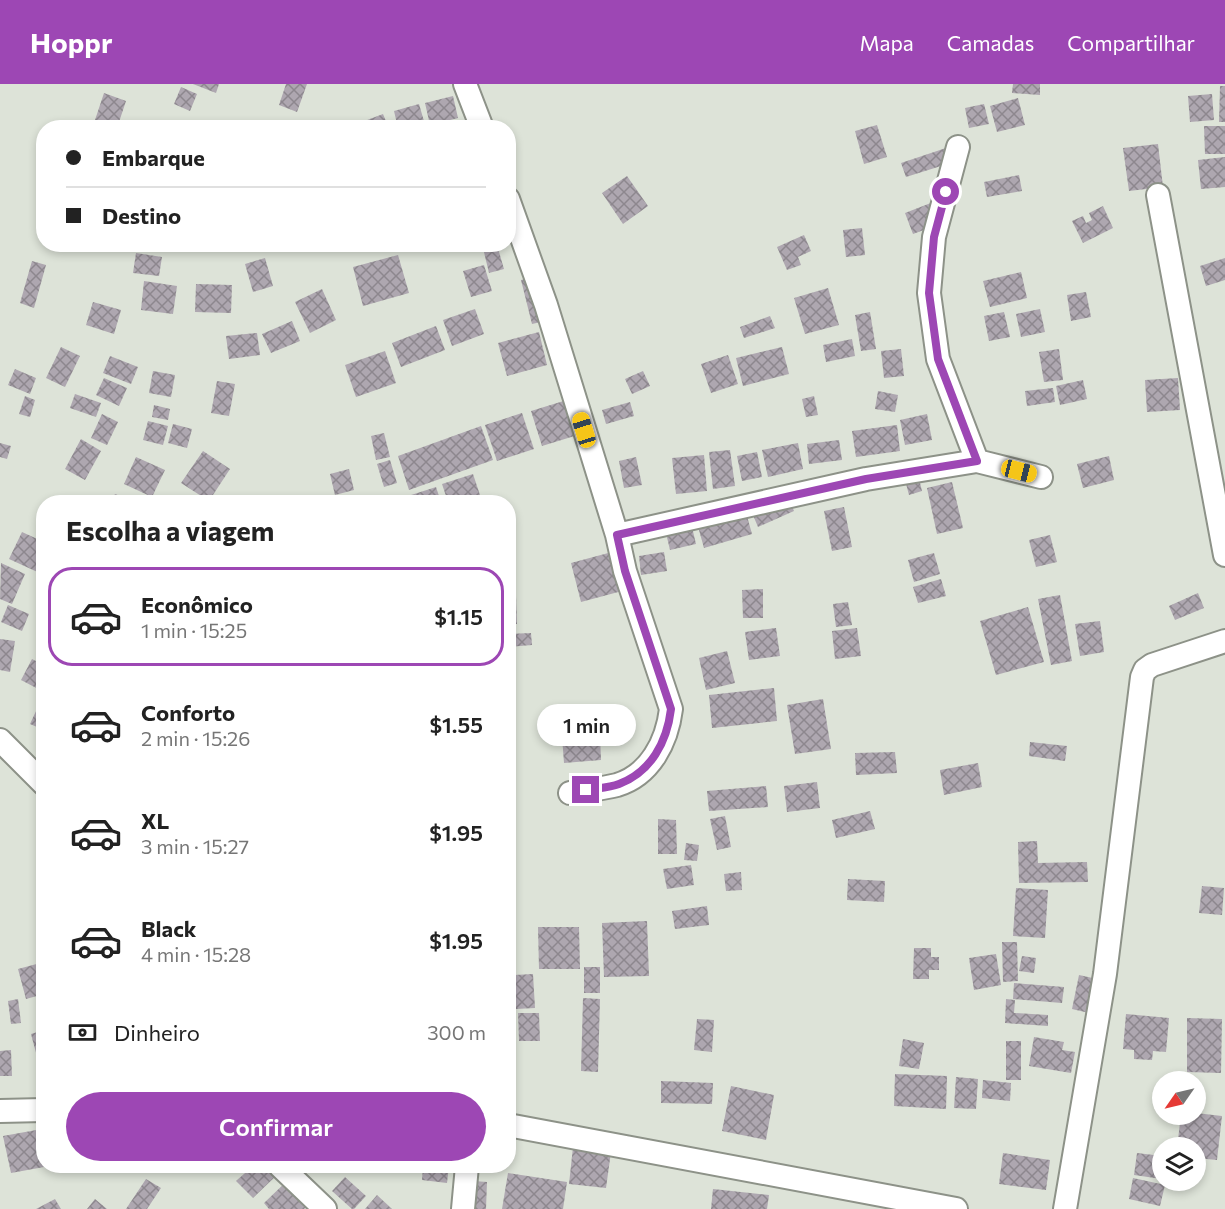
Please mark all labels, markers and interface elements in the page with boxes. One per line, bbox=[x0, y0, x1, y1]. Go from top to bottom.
text: Hoppr bbox=[30, 25, 112, 59]
text: Mapa bbox=[860, 30, 914, 55]
text: Camadas bbox=[947, 30, 1034, 55]
text: Compartilhar bbox=[1067, 30, 1195, 55]
text: Embarque bbox=[102, 144, 205, 171]
route start bbox=[932, 178, 959, 205]
text: Destino bbox=[102, 202, 181, 229]
car bbox=[570, 410, 598, 450]
car bbox=[999, 458, 1039, 484]
text: Escolha a viagem bbox=[66, 514, 274, 547]
icon: car bbox=[69, 590, 123, 644]
text: Econômico bbox=[141, 591, 253, 618]
text: $1.15 bbox=[434, 603, 483, 630]
text: 1 min · 15:25 bbox=[141, 618, 247, 642]
icon: car bbox=[69, 698, 123, 752]
text: Conforto bbox=[141, 699, 235, 726]
callout: 1 min bbox=[536, 703, 636, 745]
text: $1.55 bbox=[430, 711, 483, 738]
text: 1 min bbox=[563, 713, 610, 737]
text: 2 min · 15:26 bbox=[141, 726, 250, 750]
route end bbox=[572, 776, 599, 803]
icon: car bbox=[69, 806, 123, 860]
text: XL bbox=[141, 807, 169, 834]
text: $1.95 bbox=[429, 819, 483, 846]
text: 3 min · 15:27 bbox=[141, 834, 249, 858]
icon: car bbox=[69, 914, 123, 968]
text: Black bbox=[141, 915, 196, 942]
text: $1.95 bbox=[429, 927, 483, 954]
text: 4 min · 15:28 bbox=[141, 942, 251, 966]
icon: cash bbox=[66, 1016, 99, 1049]
text: Dinheiro bbox=[114, 1019, 200, 1046]
text: 300 m bbox=[427, 1020, 486, 1044]
north arrow bbox=[1152, 1071, 1206, 1125]
map controls bbox=[1152, 1071, 1206, 1191]
button: Confirmar bbox=[66, 1092, 486, 1161]
button: layers bbox=[1152, 1137, 1206, 1191]

